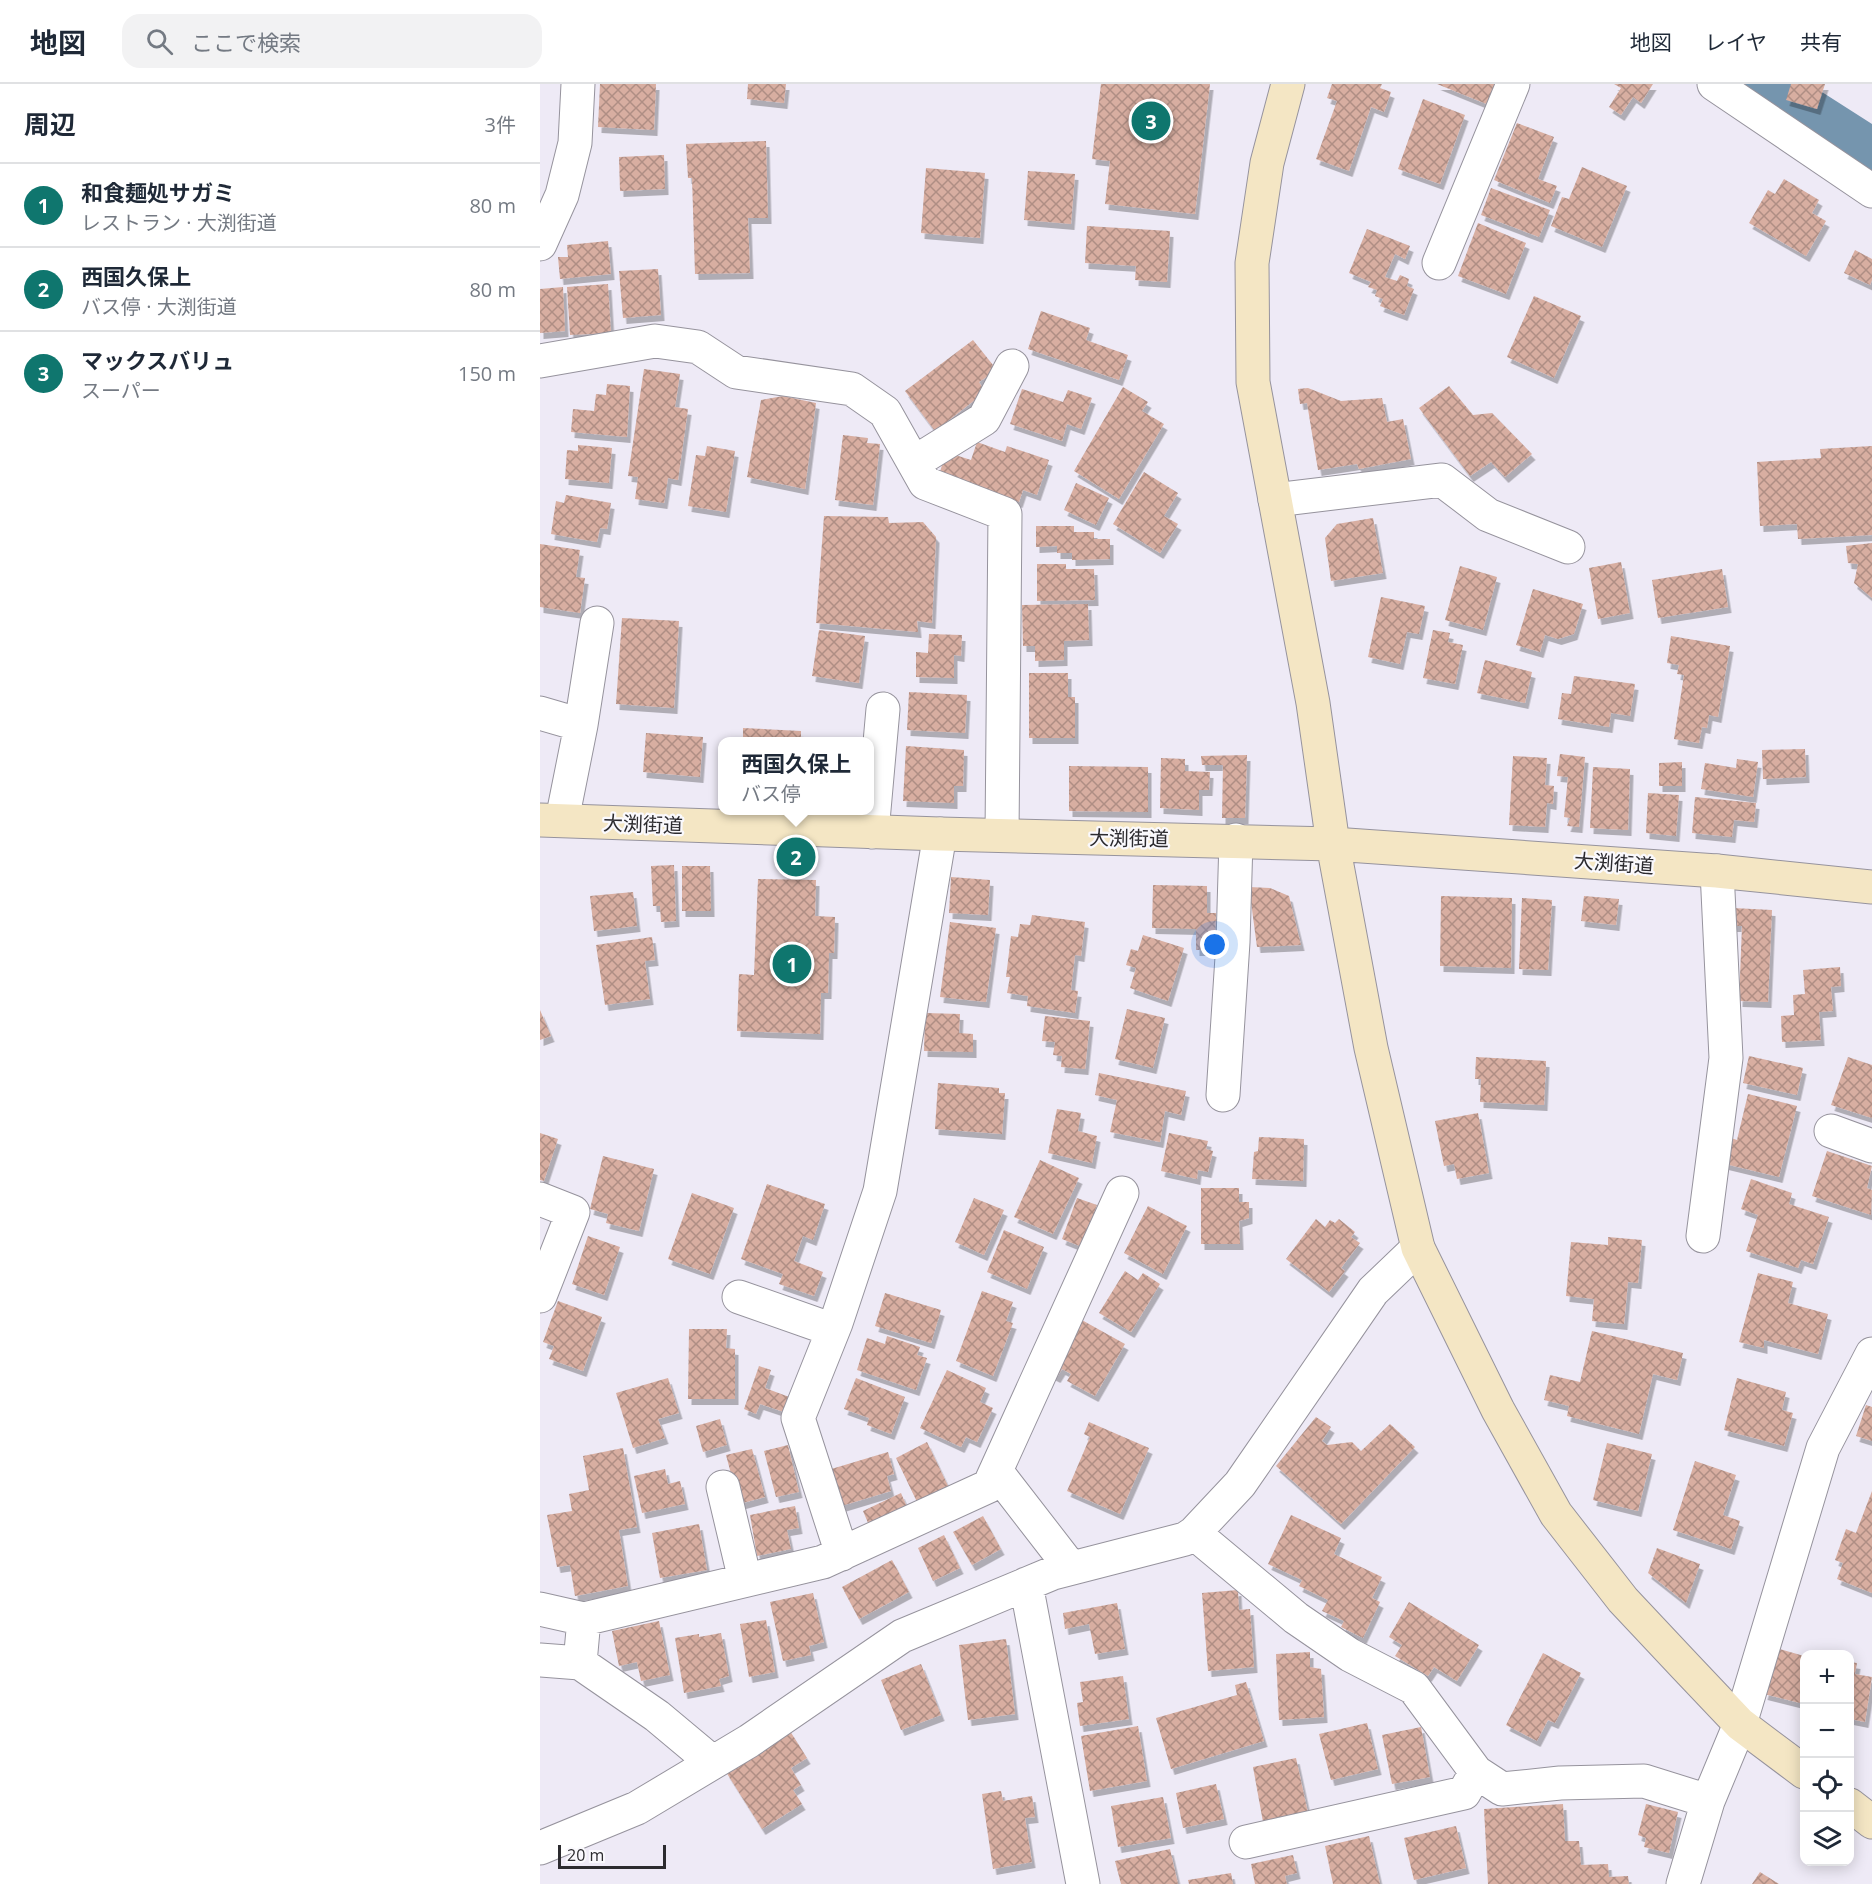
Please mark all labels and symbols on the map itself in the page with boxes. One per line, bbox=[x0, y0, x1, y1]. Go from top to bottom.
pin: 3 bbox=[1132, 99, 1170, 144]
street label: 大渕街道 bbox=[603, 809, 683, 839]
street label: 大渕街道 bbox=[1089, 824, 1169, 852]
pin: 2 bbox=[776, 834, 816, 880]
street label: 大渕街道 bbox=[1573, 847, 1655, 879]
your location bbox=[1200, 930, 1229, 959]
pin: 1 bbox=[772, 942, 812, 986]
scale bar bbox=[558, 1842, 666, 1870]

